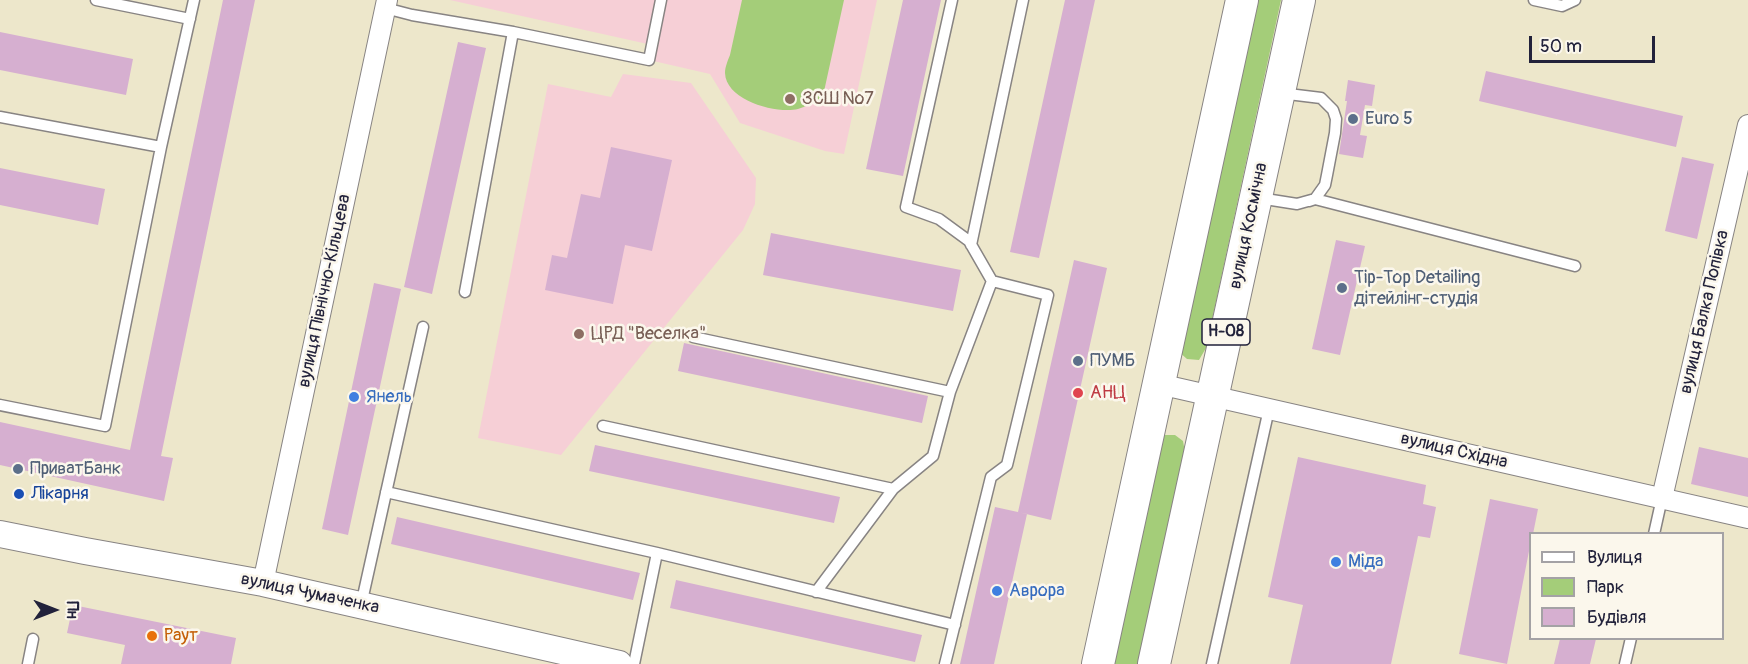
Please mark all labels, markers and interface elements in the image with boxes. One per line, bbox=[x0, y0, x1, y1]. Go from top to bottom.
scale bar bbox=[1532, 24, 1658, 62]
text: 50 m bbox=[1540, 35, 1582, 58]
place label: ЗСШ №7 bbox=[802, 88, 874, 110]
marker: ЗСШ №7 bbox=[783, 92, 797, 106]
place label: Euro 5 bbox=[1365, 108, 1413, 130]
marker: Euro 5 bbox=[1346, 112, 1360, 126]
street label: вулиця Космічна bbox=[1225, 161, 1273, 291]
street label: вулиця Північно-Кільцева bbox=[294, 192, 356, 390]
street label: вулиця Балка Попівка bbox=[1676, 228, 1734, 396]
place label: Tip-Top Detailing дітейлiнг-студiя bbox=[1354, 267, 1480, 310]
marker: Tip-Top Detailing дітейлiнг-студiя bbox=[1335, 281, 1349, 295]
road number: Н-08 bbox=[1202, 319, 1250, 345]
place label: ЦРД "Веселка" bbox=[591, 323, 706, 345]
marker: ЦРД "Веселка" bbox=[572, 327, 586, 341]
place label: ПУМБ bbox=[1090, 350, 1135, 372]
marker: ПУМБ bbox=[1071, 354, 1085, 368]
place label: АНЦ bbox=[1090, 382, 1126, 404]
place label: Янель bbox=[366, 386, 412, 408]
marker: АНЦ bbox=[1071, 386, 1085, 400]
marker: Янель bbox=[347, 390, 361, 404]
street label: вулиця Східна bbox=[1398, 428, 1510, 474]
place label: ПриватБанк bbox=[30, 458, 121, 480]
marker: ПриватБанк bbox=[11, 462, 25, 476]
place label: Лікарня bbox=[31, 483, 89, 505]
marker: Лікарня bbox=[12, 487, 26, 501]
legend bbox=[1529, 532, 1724, 640]
text: Вулиця bbox=[1587, 546, 1642, 569]
place label: Міда bbox=[1348, 551, 1383, 573]
marker: Міда bbox=[1329, 555, 1343, 569]
street label: вулиця Чумаченка bbox=[239, 569, 381, 619]
text: Парк bbox=[1587, 576, 1624, 599]
north arrow bbox=[24, 580, 84, 640]
place label: Аврора bbox=[1009, 580, 1065, 602]
marker: Аврора bbox=[990, 584, 1004, 598]
text: Пн bbox=[62, 601, 82, 619]
text: Будівля bbox=[1587, 606, 1646, 629]
place label: Раут bbox=[164, 625, 198, 647]
marker: Раут bbox=[145, 629, 159, 643]

